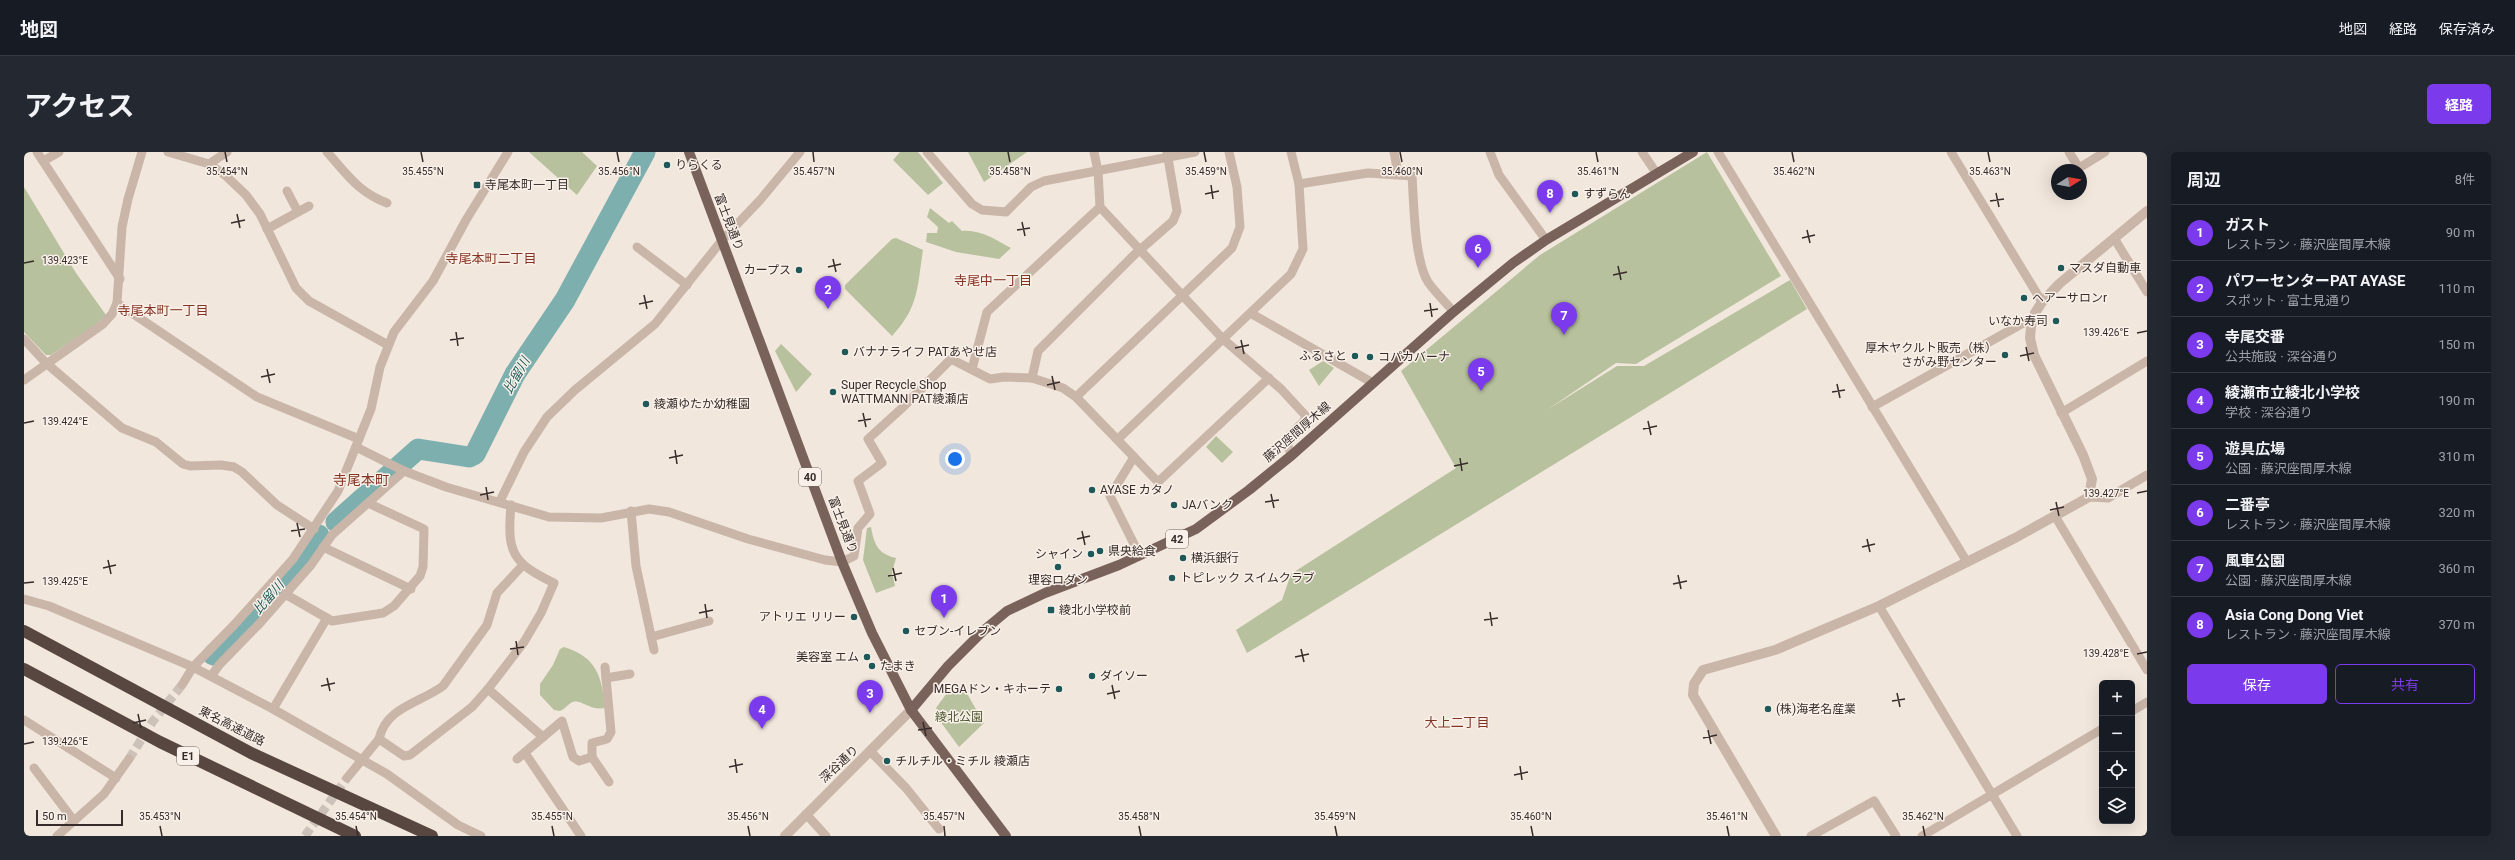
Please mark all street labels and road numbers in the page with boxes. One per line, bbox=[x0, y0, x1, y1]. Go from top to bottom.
street label: 富士見通り bbox=[712, 191, 746, 253]
street label: 藤沢座間厚木線 bbox=[1261, 399, 1333, 465]
road number: 40 bbox=[799, 468, 821, 486]
street label: 富士見通り bbox=[826, 494, 860, 556]
road number: 42 bbox=[1166, 530, 1188, 548]
street label: 東名高速道路 bbox=[197, 703, 267, 749]
street label: 深谷通り bbox=[817, 743, 861, 785]
road number: E1 bbox=[177, 747, 199, 765]

